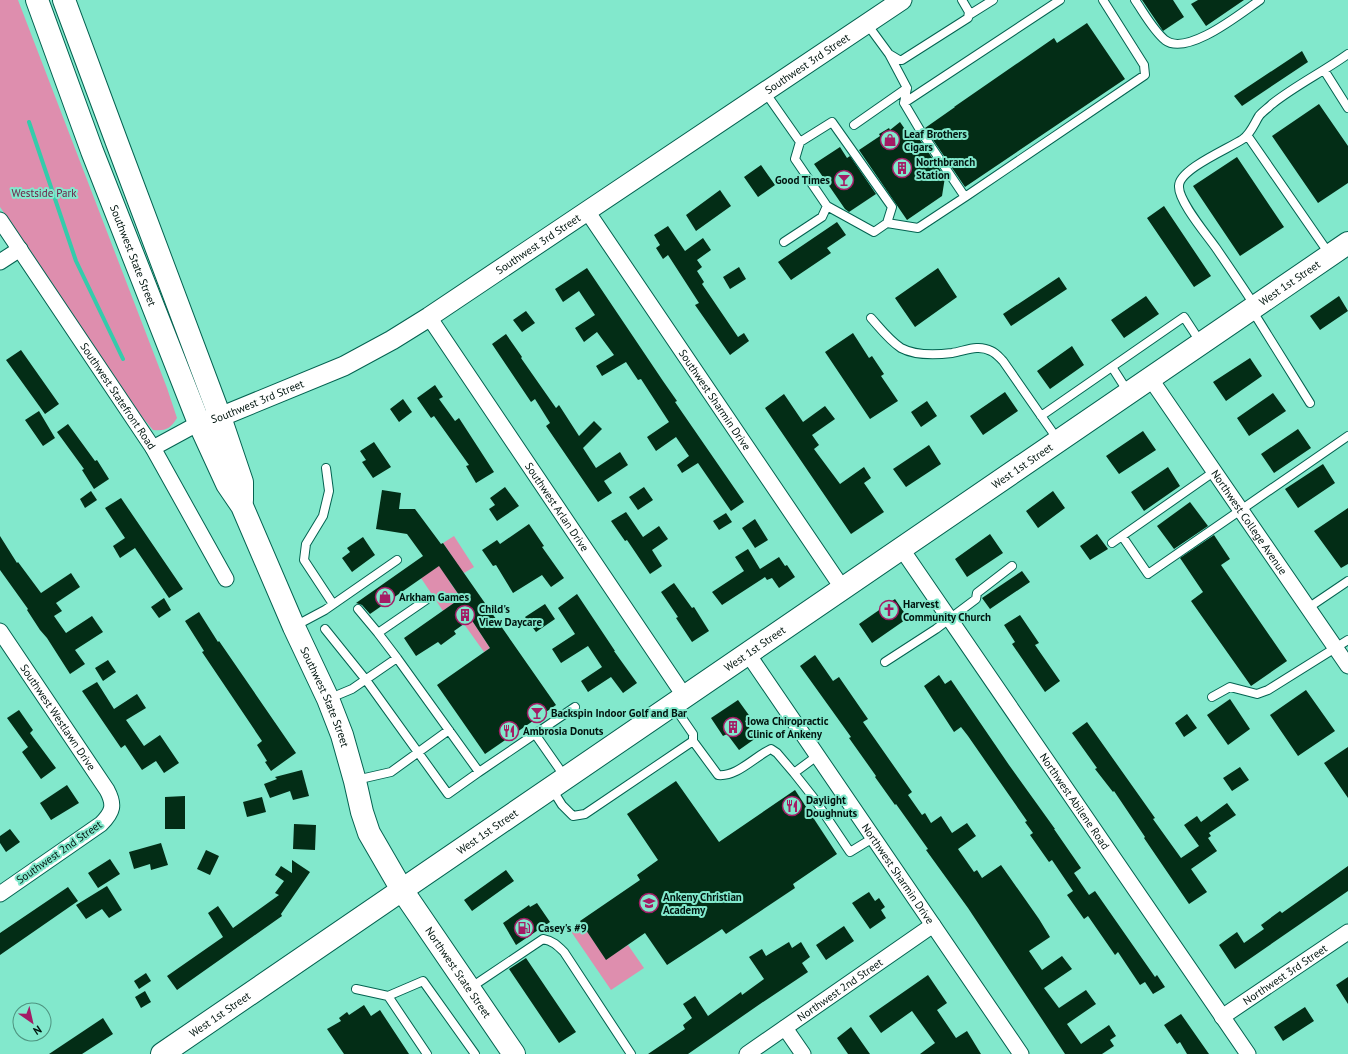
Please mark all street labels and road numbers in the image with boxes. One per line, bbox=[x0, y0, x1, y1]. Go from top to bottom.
street label: Southwest 3rd Street bbox=[762, 30, 852, 97]
street label: Southwest State Street bbox=[107, 203, 159, 308]
street label: Southwest 3rd Street bbox=[493, 210, 583, 277]
street label: West 1st Street bbox=[1256, 257, 1323, 309]
street label: Southwest Statefront Road bbox=[77, 340, 159, 452]
street label: Southwest Sharmin Drive bbox=[676, 347, 754, 453]
street label: Southwest 3rd Street bbox=[209, 376, 306, 426]
street label: West 1st Street bbox=[989, 440, 1056, 492]
street label: Southwest Arlan Drive bbox=[522, 460, 592, 555]
street label: Northwest College Avenue bbox=[1208, 467, 1290, 578]
street label: West 1st Street bbox=[721, 623, 788, 675]
street label: Southwest State Street bbox=[297, 645, 352, 749]
street label: Southwest Westlawn Drive bbox=[17, 661, 99, 773]
street label: Northwest Abilene Road bbox=[1037, 750, 1113, 852]
street label: West 1st Street bbox=[454, 806, 521, 857]
street label: Southwest 2nd Street bbox=[14, 817, 105, 887]
street label: Northwest Sharmin Drive bbox=[859, 821, 937, 927]
street label: Northwest State Street bbox=[422, 924, 494, 1021]
street label: Northwest 3rd Street bbox=[1240, 941, 1330, 1008]
street label: Northwest 2nd Street bbox=[794, 955, 886, 1024]
street label: West 1st Street bbox=[187, 989, 253, 1040]

